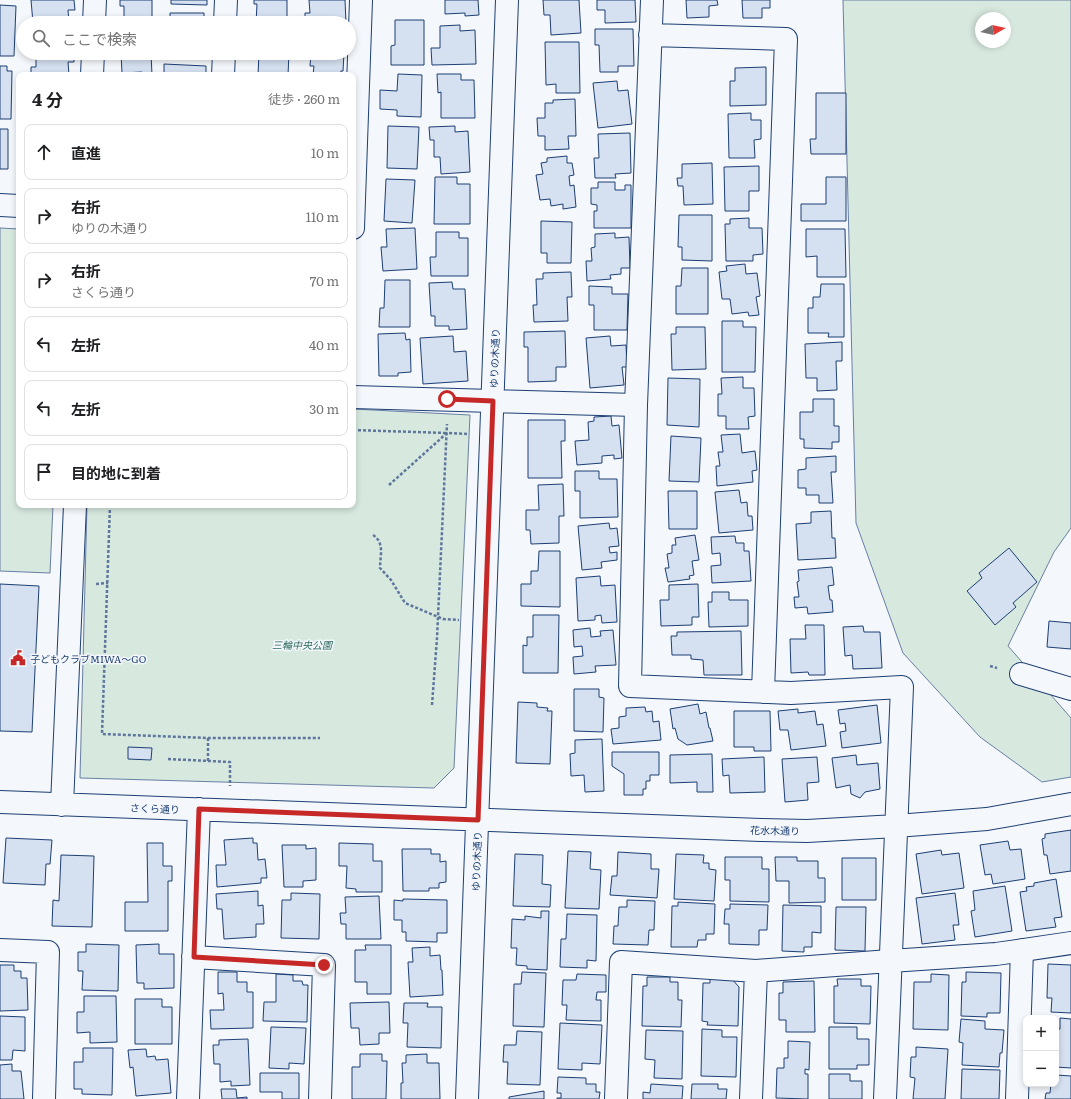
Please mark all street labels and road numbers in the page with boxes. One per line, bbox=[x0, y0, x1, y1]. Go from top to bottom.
street label: ゆりの木通り bbox=[485, 328, 503, 388]
street label: さくら通り bbox=[130, 800, 180, 816]
street label: 花水木通り bbox=[750, 822, 800, 838]
street label: ゆりの木通り bbox=[467, 831, 485, 891]

